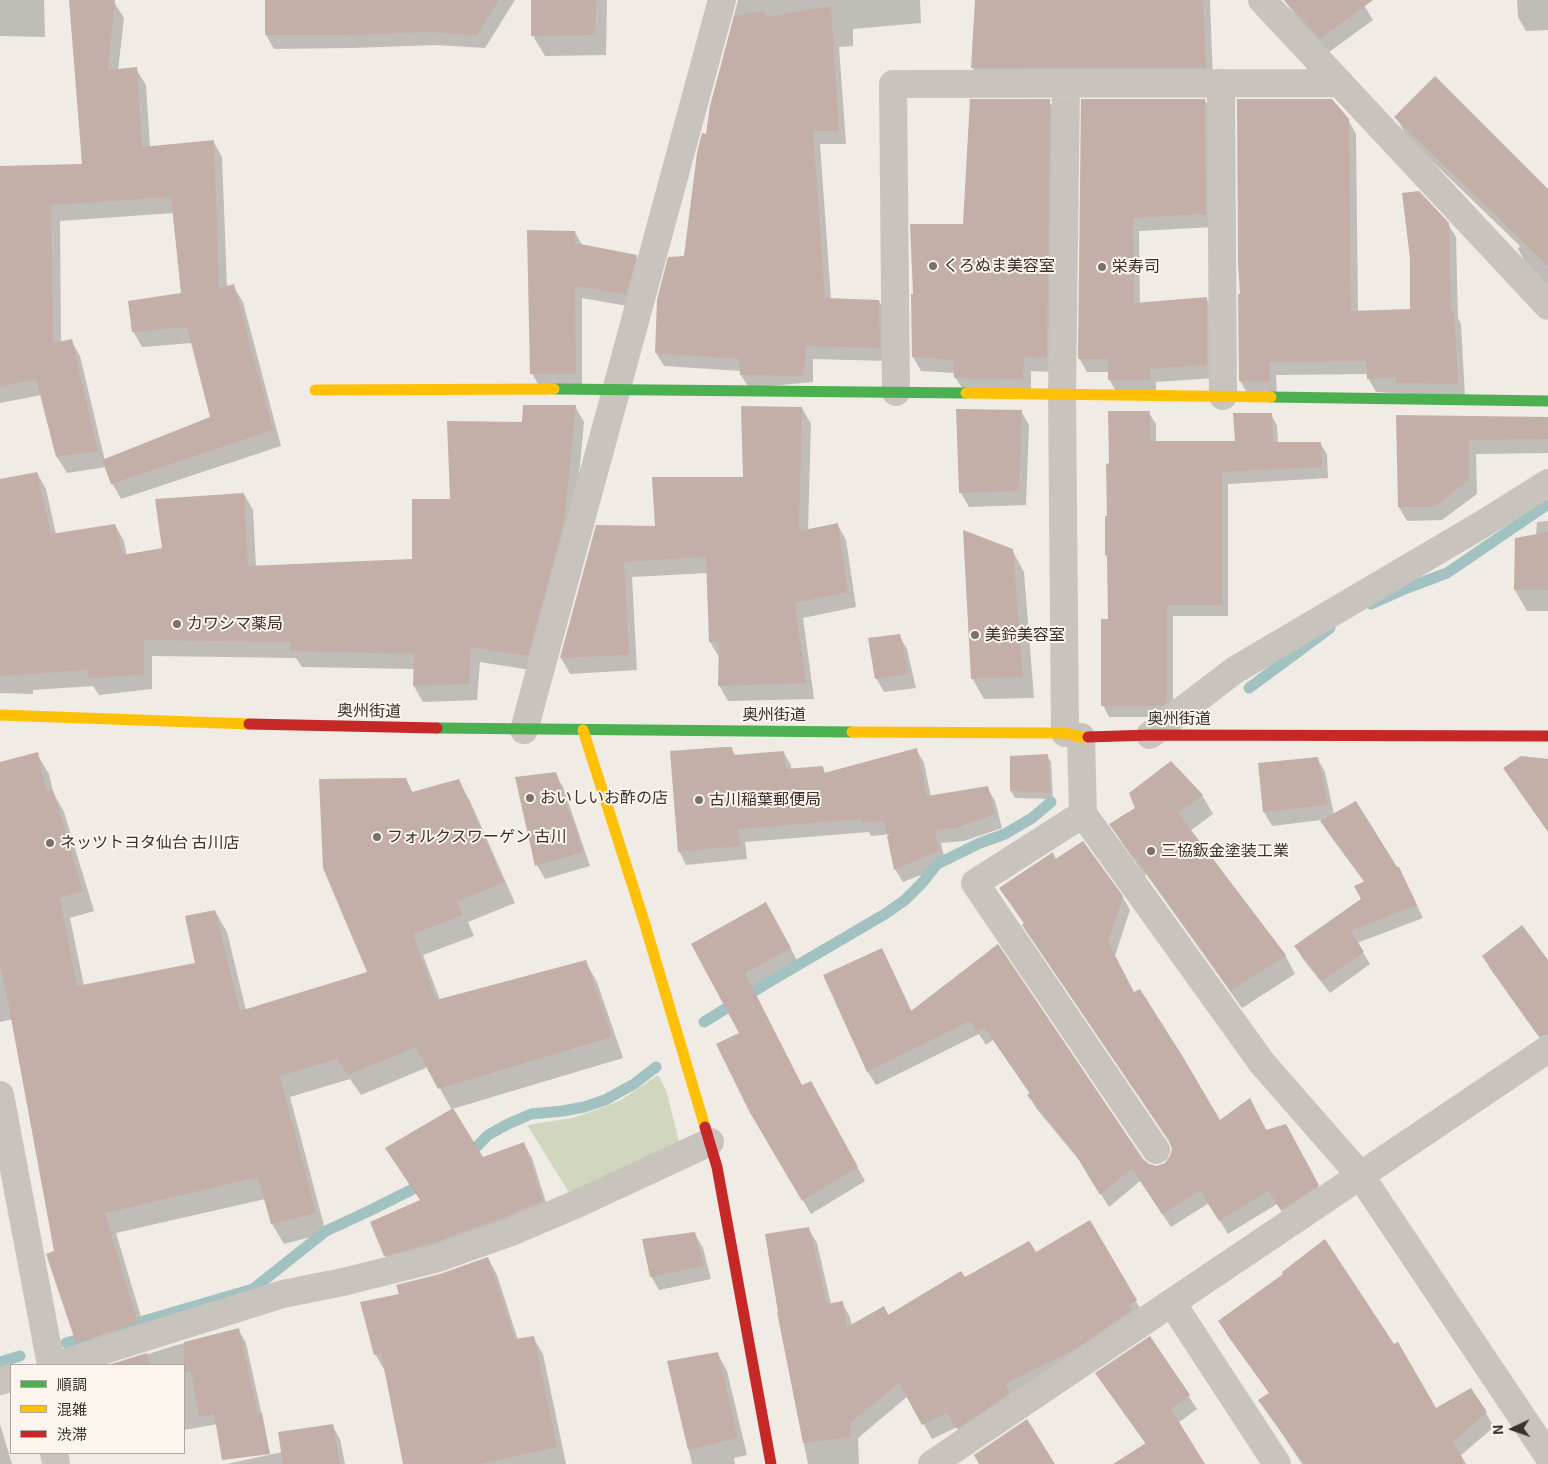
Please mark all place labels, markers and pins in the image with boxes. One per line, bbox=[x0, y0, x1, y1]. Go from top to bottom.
place label: くろぬま美容室 bbox=[943, 256, 1055, 276]
place label: 栄寿司 bbox=[1112, 257, 1160, 277]
marker: くろぬま美容室 bbox=[927, 260, 939, 272]
marker: 栄寿司 bbox=[1096, 261, 1108, 273]
place label: カワシマ薬局 bbox=[187, 614, 283, 634]
marker: カワシマ薬局 bbox=[171, 618, 183, 630]
place label: 美鈴美容室 bbox=[985, 625, 1065, 645]
marker: 美鈴美容室 bbox=[969, 629, 981, 641]
place label: おいしいお酢の店 bbox=[540, 788, 668, 808]
place label: 古川稲葉郵便局 bbox=[709, 790, 821, 810]
marker: おいしいお酢の店 bbox=[524, 792, 536, 804]
marker: 古川稲葉郵便局 bbox=[693, 794, 705, 806]
place label: フォルクスワーゲン 古川 bbox=[387, 827, 567, 847]
marker: フォルクスワーゲン 古川 bbox=[371, 831, 383, 843]
place label: ネッツトヨタ仙台 古川店 bbox=[60, 833, 240, 853]
marker: ネッツトヨタ仙台 古川店 bbox=[44, 837, 56, 849]
place label: 三協鈑金塗装工業 bbox=[1161, 841, 1289, 861]
marker: 三協鈑金塗装工業 bbox=[1145, 845, 1157, 857]

